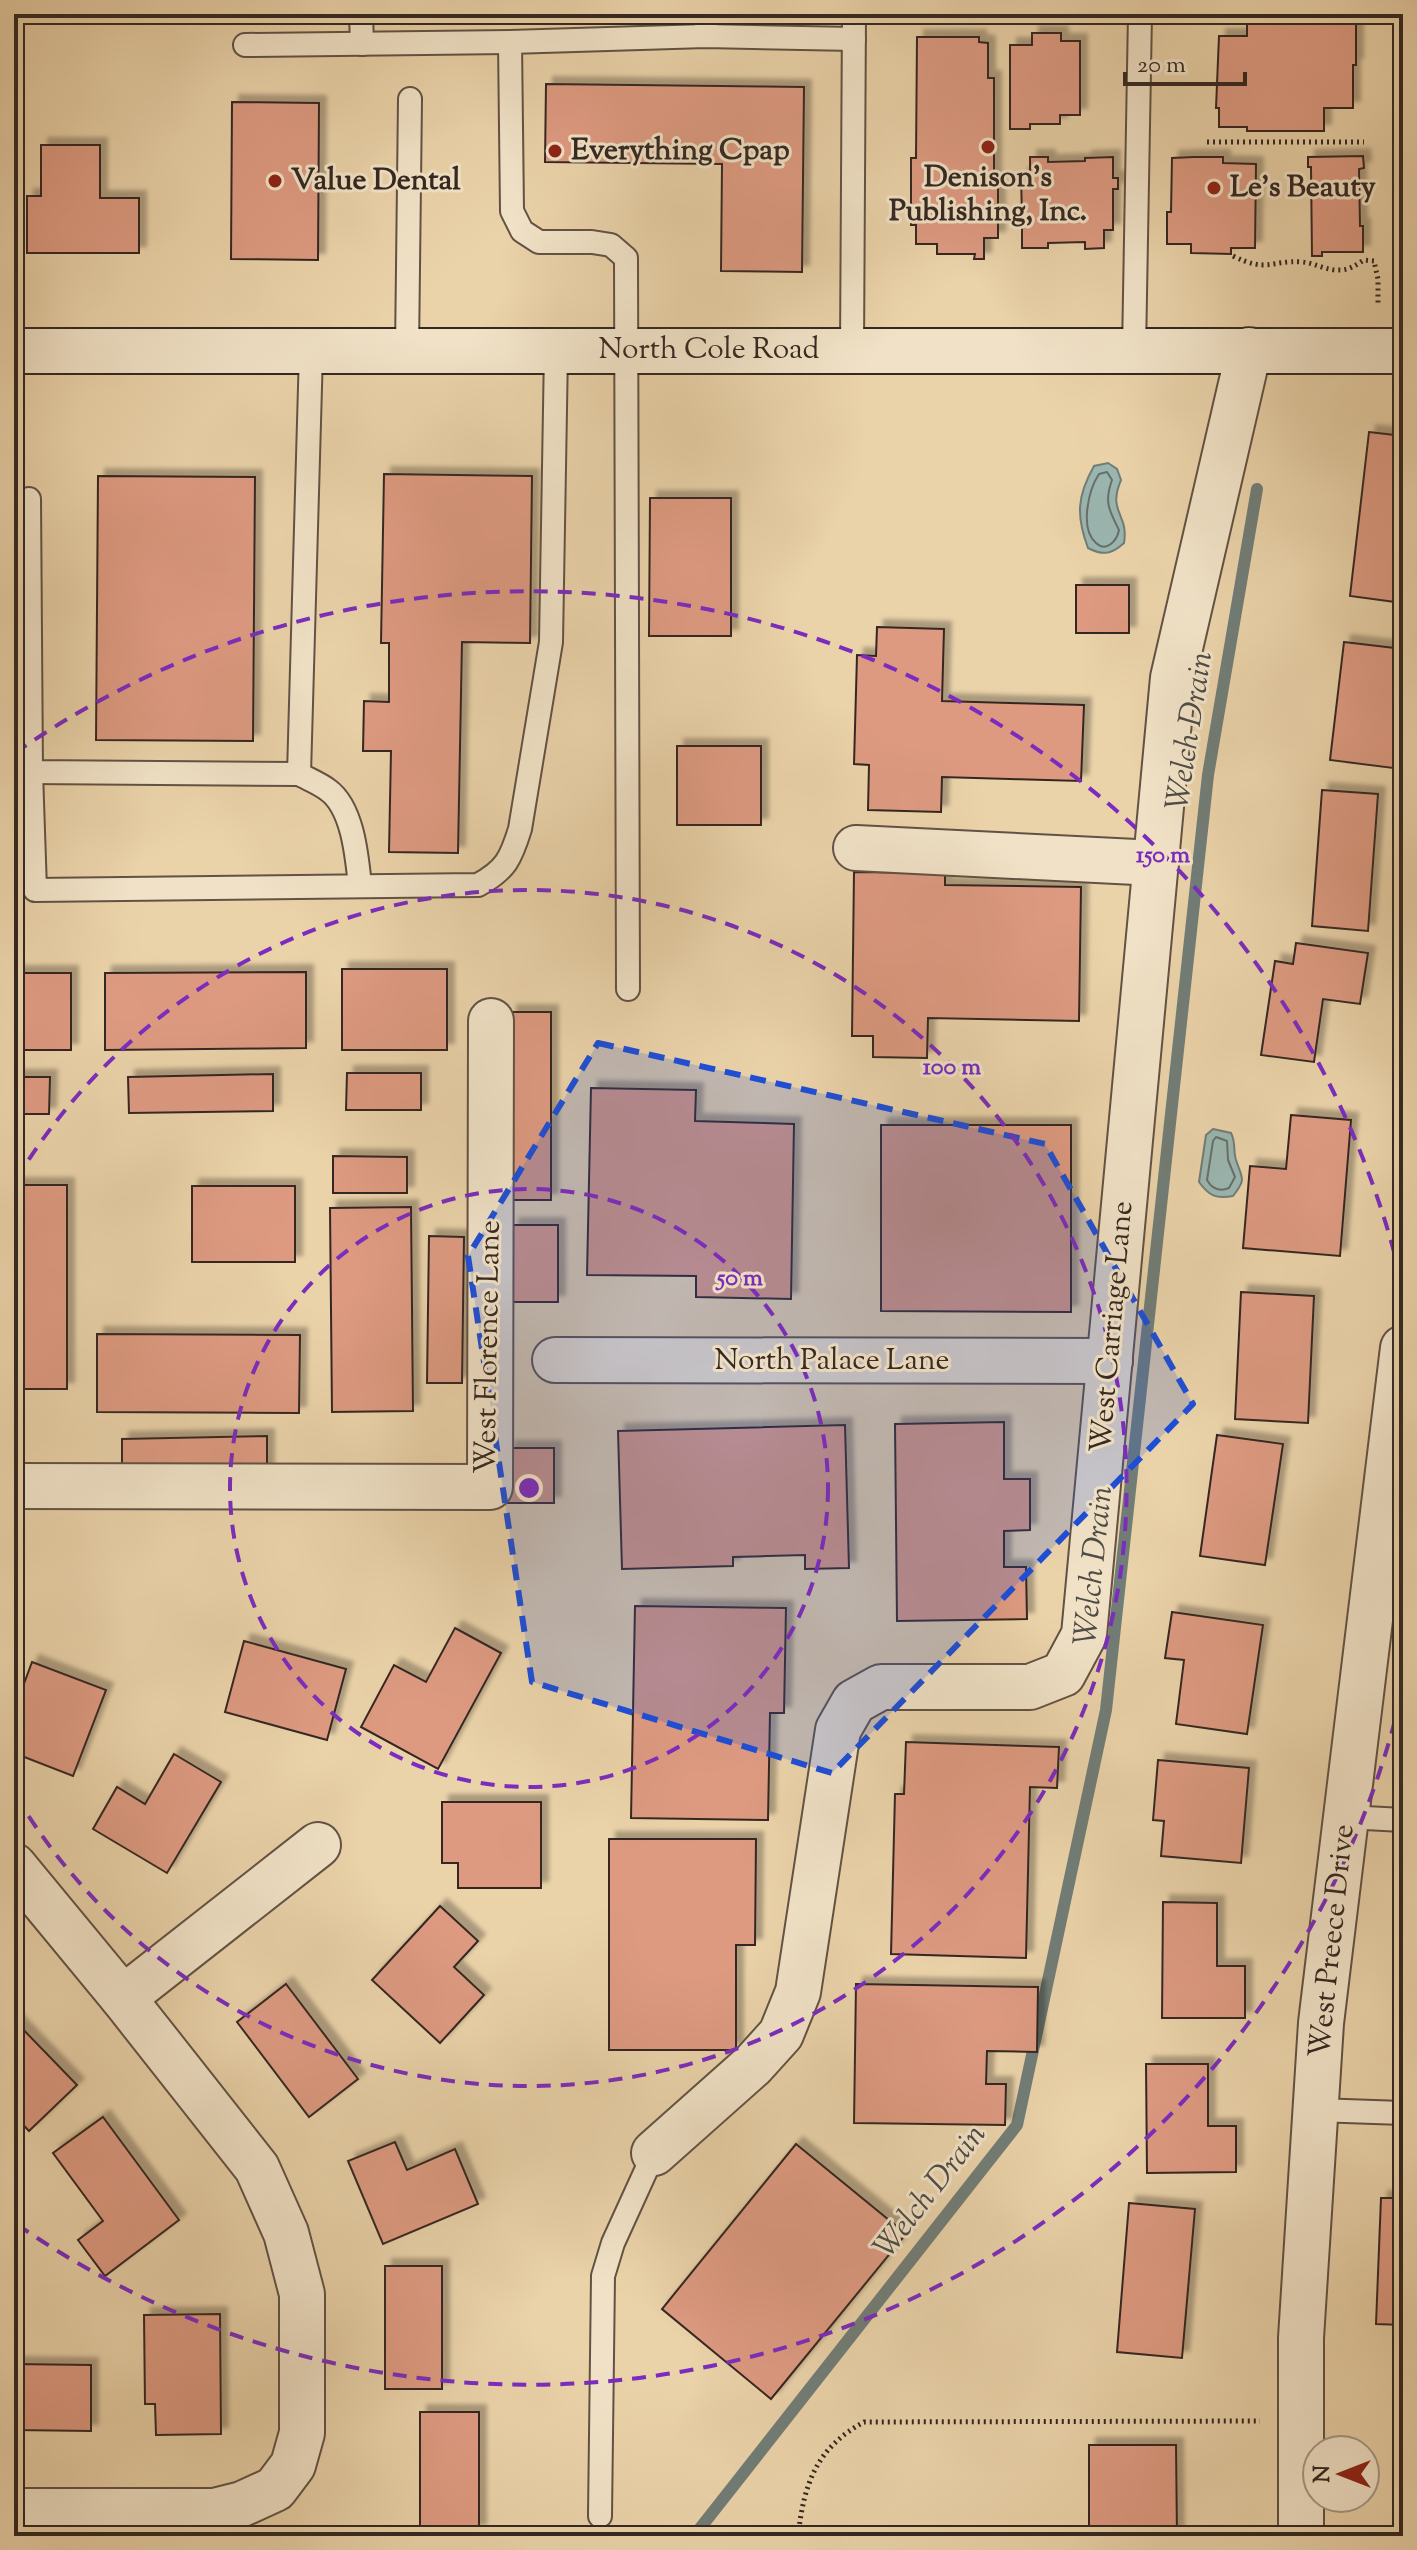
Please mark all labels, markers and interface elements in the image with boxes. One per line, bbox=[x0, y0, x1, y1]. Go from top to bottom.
scale bar bbox=[1125, 36, 1245, 86]
text: 20 m bbox=[1137, 49, 1186, 83]
place label: Everything Cpap bbox=[571, 130, 790, 173]
marker: Denison's Publishing, Inc. bbox=[979, 138, 997, 156]
marker: Everything Cpap bbox=[546, 142, 564, 160]
place label: Denison's Publishing, Inc. bbox=[889, 157, 1087, 234]
place label: Value Dental bbox=[291, 160, 461, 203]
place label: Le's Beauty bbox=[1230, 167, 1376, 210]
marker: Value Dental bbox=[266, 172, 284, 190]
marker: Le's Beauty bbox=[1205, 179, 1223, 197]
street label: North Cole Road bbox=[599, 329, 820, 372]
water label: Welch Drain bbox=[1156, 648, 1226, 814]
text: 150 m bbox=[1136, 839, 1190, 873]
text: 100 m bbox=[923, 1051, 981, 1085]
street label: West Carriage Lane bbox=[1081, 1199, 1145, 1455]
street label: West Florence Lane bbox=[465, 1220, 513, 1474]
text: 50 m bbox=[715, 1262, 763, 1296]
street label: North Palace Lane bbox=[715, 1340, 949, 1383]
centre of rings bbox=[515, 1474, 543, 1502]
water label: Welch Drain bbox=[1064, 1484, 1126, 1648]
street label: West Preece Drive bbox=[1299, 1822, 1367, 2060]
water label: Welch Drain bbox=[864, 2115, 999, 2269]
north arrow bbox=[1301, 2434, 1381, 2514]
text: N bbox=[1308, 2465, 1340, 2483]

